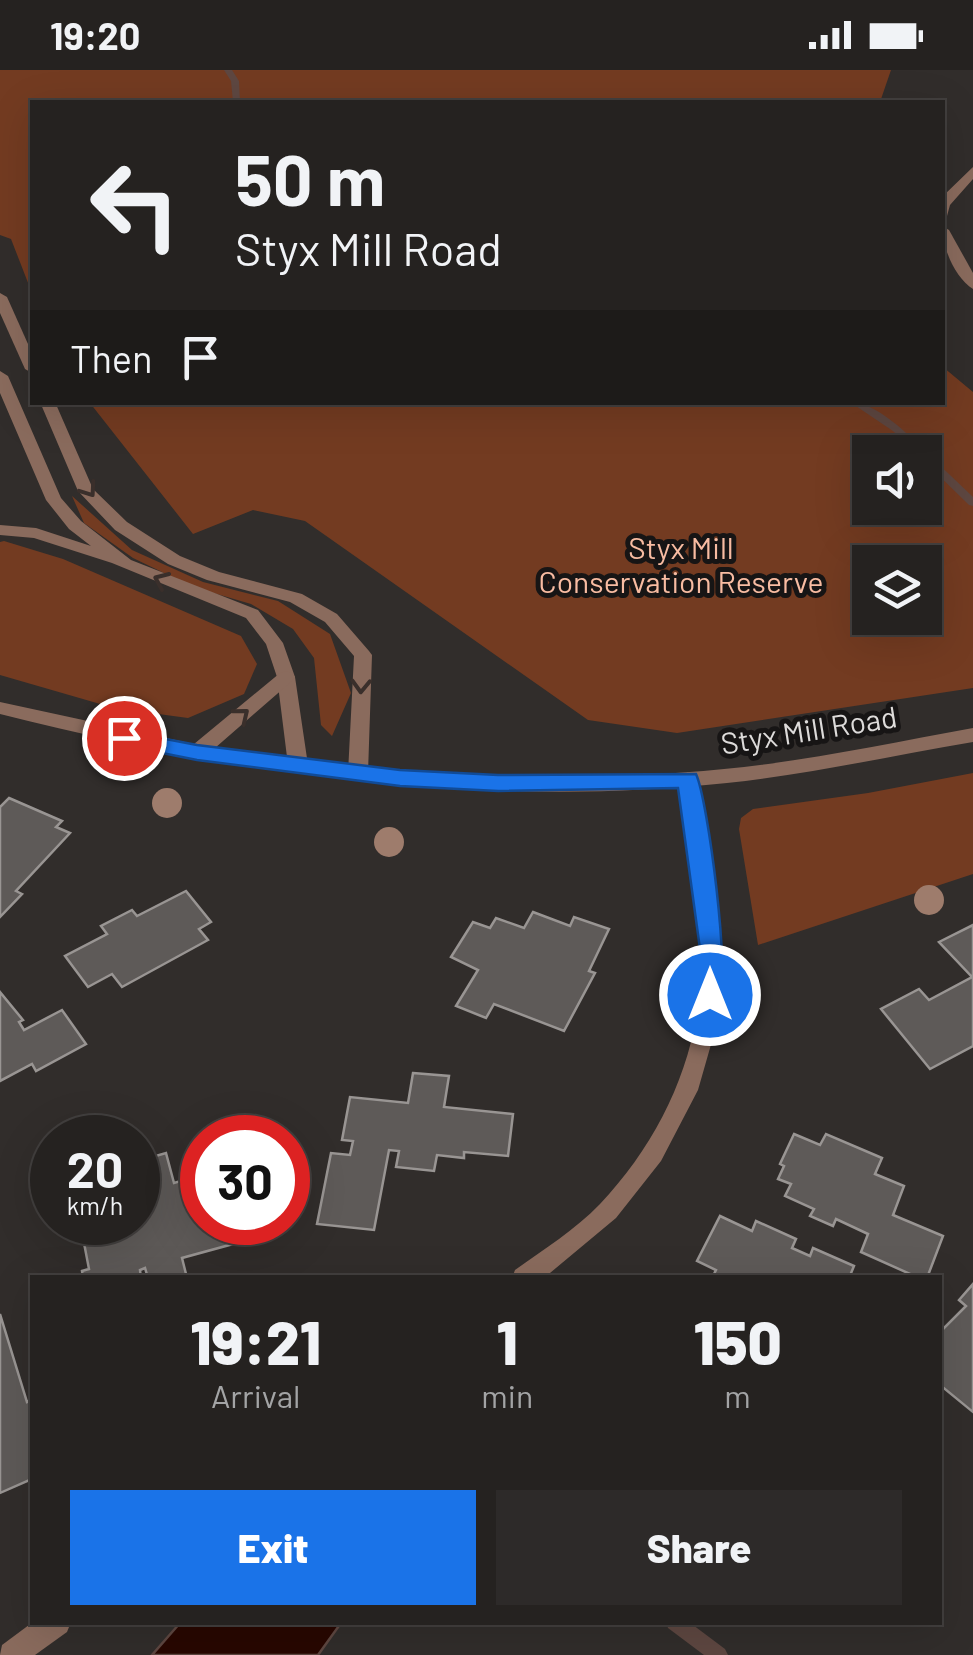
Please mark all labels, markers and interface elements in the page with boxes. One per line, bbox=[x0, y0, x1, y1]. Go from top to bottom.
text: 19:20 bbox=[50, 12, 140, 58]
text: 50 m bbox=[235, 136, 385, 220]
icon: left bbox=[70, 140, 200, 270]
text: Styx Mill Road bbox=[235, 221, 502, 275]
icon: arrive bbox=[173, 330, 228, 385]
text: Then bbox=[70, 335, 153, 381]
map controls bbox=[852, 435, 942, 635]
button: sound bbox=[852, 435, 942, 525]
one-way arrow bbox=[77, 479, 96, 497]
park label: Styx Mill Conservation Reserve bbox=[539, 529, 824, 599]
button: layers bbox=[852, 545, 942, 635]
one-way arrow bbox=[153, 572, 171, 592]
one-way arrow bbox=[351, 679, 372, 695]
pin bbox=[82, 696, 167, 781]
street label: Styx Mill Road bbox=[718, 697, 899, 761]
one-way arrow bbox=[231, 709, 249, 727]
icon: arrive bbox=[97, 711, 152, 766]
position arrow bbox=[658, 943, 762, 1047]
speed limit sign: 30 bbox=[180, 1115, 310, 1245]
text: 20 bbox=[67, 1138, 123, 1198]
text: km/h bbox=[67, 1190, 123, 1220]
text: 19:21 bbox=[190, 1305, 321, 1377]
text: 1 bbox=[497, 1305, 518, 1377]
text: 150 bbox=[693, 1305, 782, 1377]
text: Arrival bbox=[211, 1376, 300, 1414]
text: min bbox=[481, 1376, 533, 1414]
text: m bbox=[724, 1376, 751, 1414]
button: Exit bbox=[70, 1490, 476, 1605]
button: Share bbox=[496, 1490, 902, 1605]

